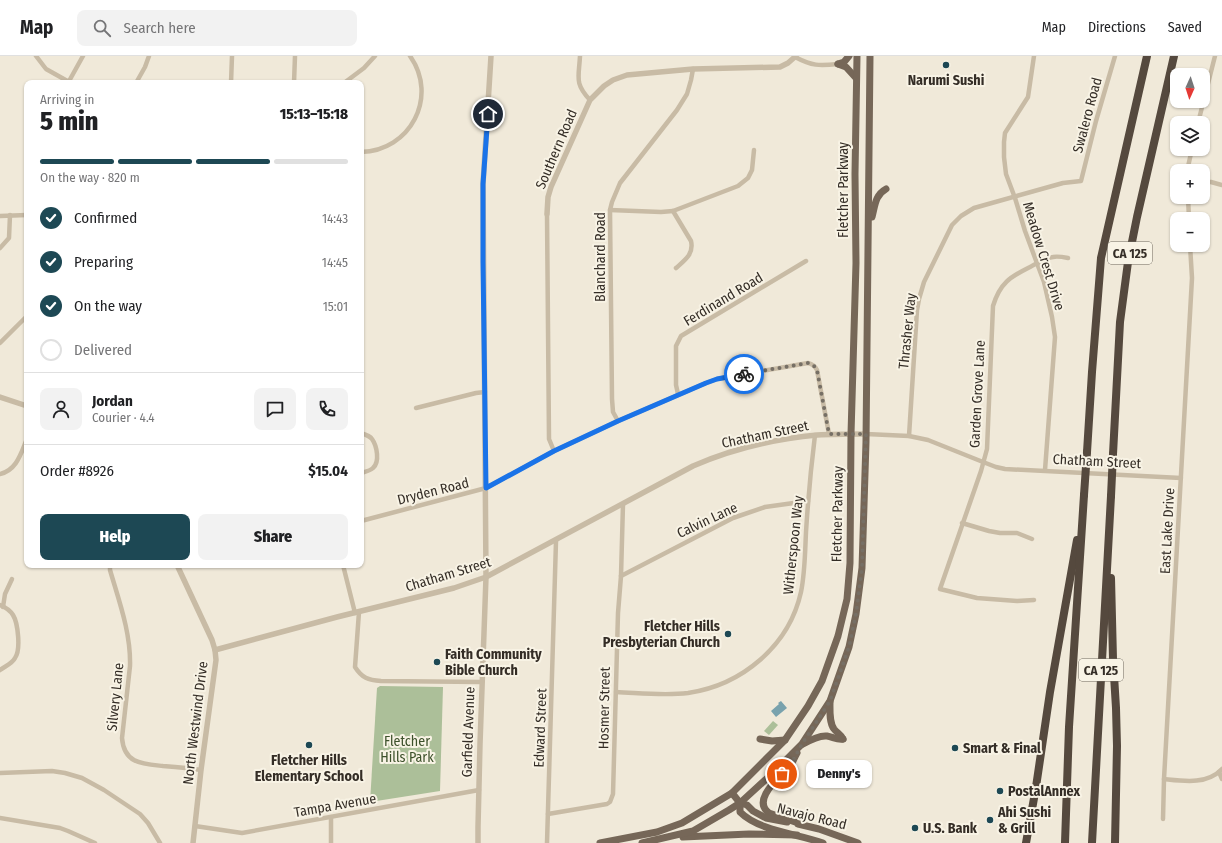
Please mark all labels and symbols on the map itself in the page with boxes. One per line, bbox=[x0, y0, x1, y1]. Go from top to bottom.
marker: Narumi Sushi bbox=[941, 60, 951, 70]
north arrow bbox=[1170, 68, 1210, 108]
place label: Narumi Sushi bbox=[908, 72, 985, 89]
street label: Swalero Road bbox=[1069, 76, 1106, 155]
pin bbox=[471, 97, 505, 131]
street label: Southern Road bbox=[532, 107, 581, 192]
street label: Fletcher Parkway bbox=[835, 141, 852, 238]
street label: Meadow Crest Drive bbox=[1019, 200, 1068, 313]
street label: Blanchard Road bbox=[592, 212, 609, 302]
road number: CA 125 bbox=[1108, 242, 1152, 264]
street label: Ferdinand Road bbox=[681, 269, 766, 330]
street label: Thrasher Way bbox=[895, 291, 920, 370]
street label: Garden Grove Lane bbox=[966, 340, 989, 448]
courier bbox=[724, 354, 764, 394]
street label: Chatham Street bbox=[720, 417, 811, 452]
street label: Chatham Street bbox=[1052, 451, 1142, 472]
street label: Fletcher Parkway bbox=[828, 465, 847, 562]
street label: Dryden Road bbox=[395, 474, 471, 509]
street label: East Lake Drive bbox=[1157, 487, 1178, 575]
street label: Witherspoon Way bbox=[780, 494, 807, 595]
street label: Calvin Lane bbox=[674, 499, 740, 542]
street label: Chatham Street bbox=[403, 553, 493, 596]
place label: Fletcher Hills Presbyterian Church bbox=[603, 618, 720, 651]
marker: Fletcher Hills Presbyterian Church bbox=[723, 629, 733, 639]
place label: Faith Community Bible Church bbox=[445, 646, 542, 679]
marker: Faith Community Bible Church bbox=[432, 657, 442, 667]
road number: CA 125 bbox=[1079, 659, 1123, 681]
street label: North Westwind Drive bbox=[179, 660, 212, 786]
street label: Silvery Lane bbox=[103, 662, 128, 732]
street label: Hosmer Street bbox=[595, 666, 614, 749]
street label: Garfield Avenue bbox=[458, 686, 479, 778]
street label: Edward Street bbox=[531, 688, 550, 768]
park label: Fletcher Hills Park bbox=[380, 733, 434, 766]
marker: Fletcher Hills Elementary School bbox=[304, 740, 314, 750]
place label: Smart & Final bbox=[963, 740, 1041, 757]
marker: Smart & Final bbox=[950, 743, 960, 753]
place label: Fletcher Hills Elementary School bbox=[255, 752, 363, 785]
pin bbox=[765, 757, 799, 791]
callout: Denny's bbox=[806, 760, 872, 788]
place label: PostalAnnex bbox=[1008, 783, 1080, 800]
marker: PostalAnnex bbox=[995, 786, 1005, 796]
street label: Tampa Avenue bbox=[293, 790, 377, 821]
street label: Navajo Road bbox=[775, 800, 848, 833]
place label: Ahi Sushi & Grill bbox=[997, 804, 1051, 837]
marker: Ahi Sushi & Grill bbox=[985, 815, 995, 825]
place label: U.S. Bank bbox=[923, 820, 978, 837]
marker: U.S. Bank bbox=[910, 823, 920, 833]

